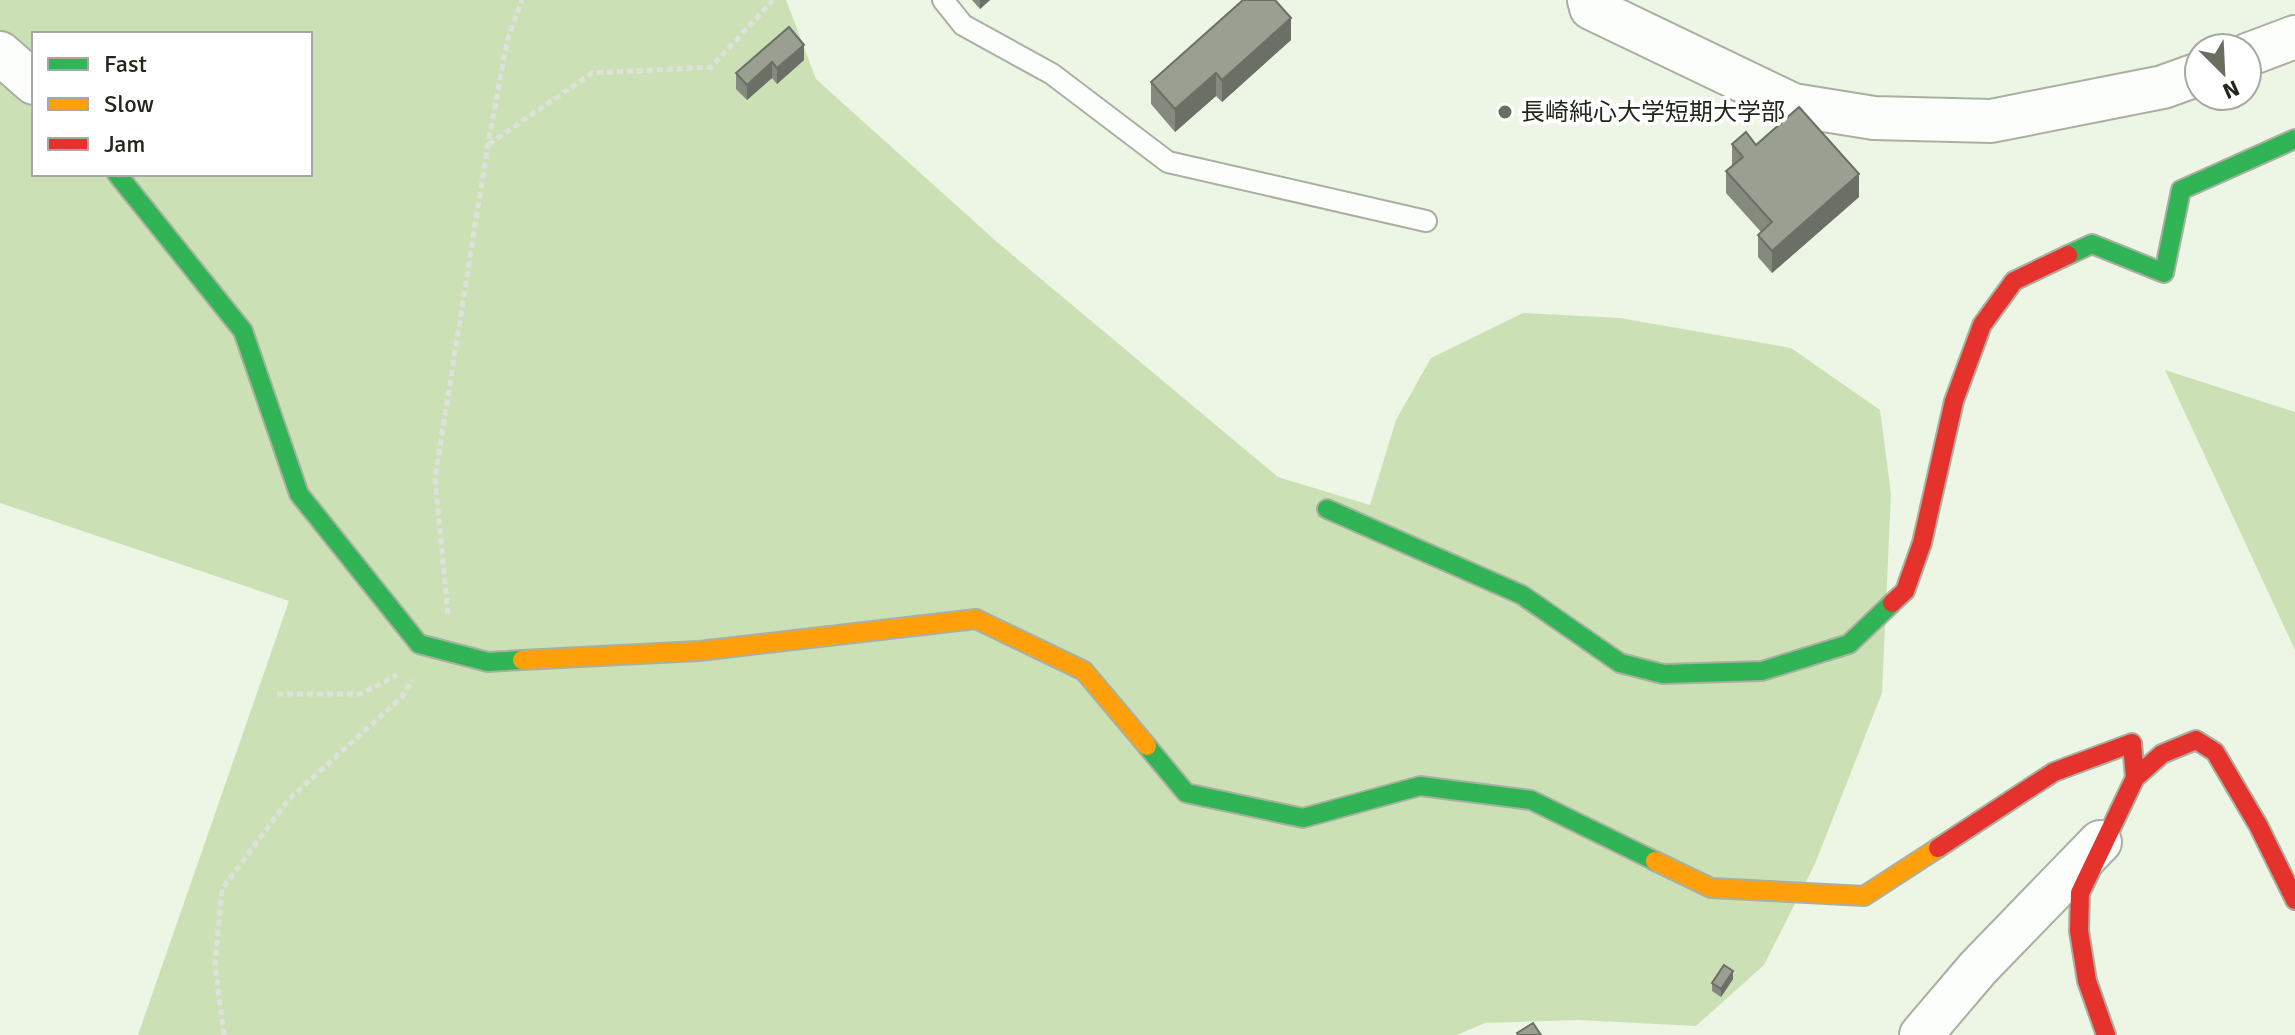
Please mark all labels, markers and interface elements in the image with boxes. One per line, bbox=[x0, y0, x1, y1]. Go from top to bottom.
legend bbox=[32, 32, 312, 176]
north arrow bbox=[2183, 32, 2263, 112]
text: Fast bbox=[104, 49, 147, 79]
text: N bbox=[2218, 74, 2243, 105]
text: Slow bbox=[104, 89, 154, 119]
place label: 長崎純心大学短期大学部 bbox=[1521, 97, 1785, 127]
marker: 長崎純心大学短期大学部 bbox=[1496, 103, 1514, 121]
text: Jam bbox=[104, 129, 145, 159]

